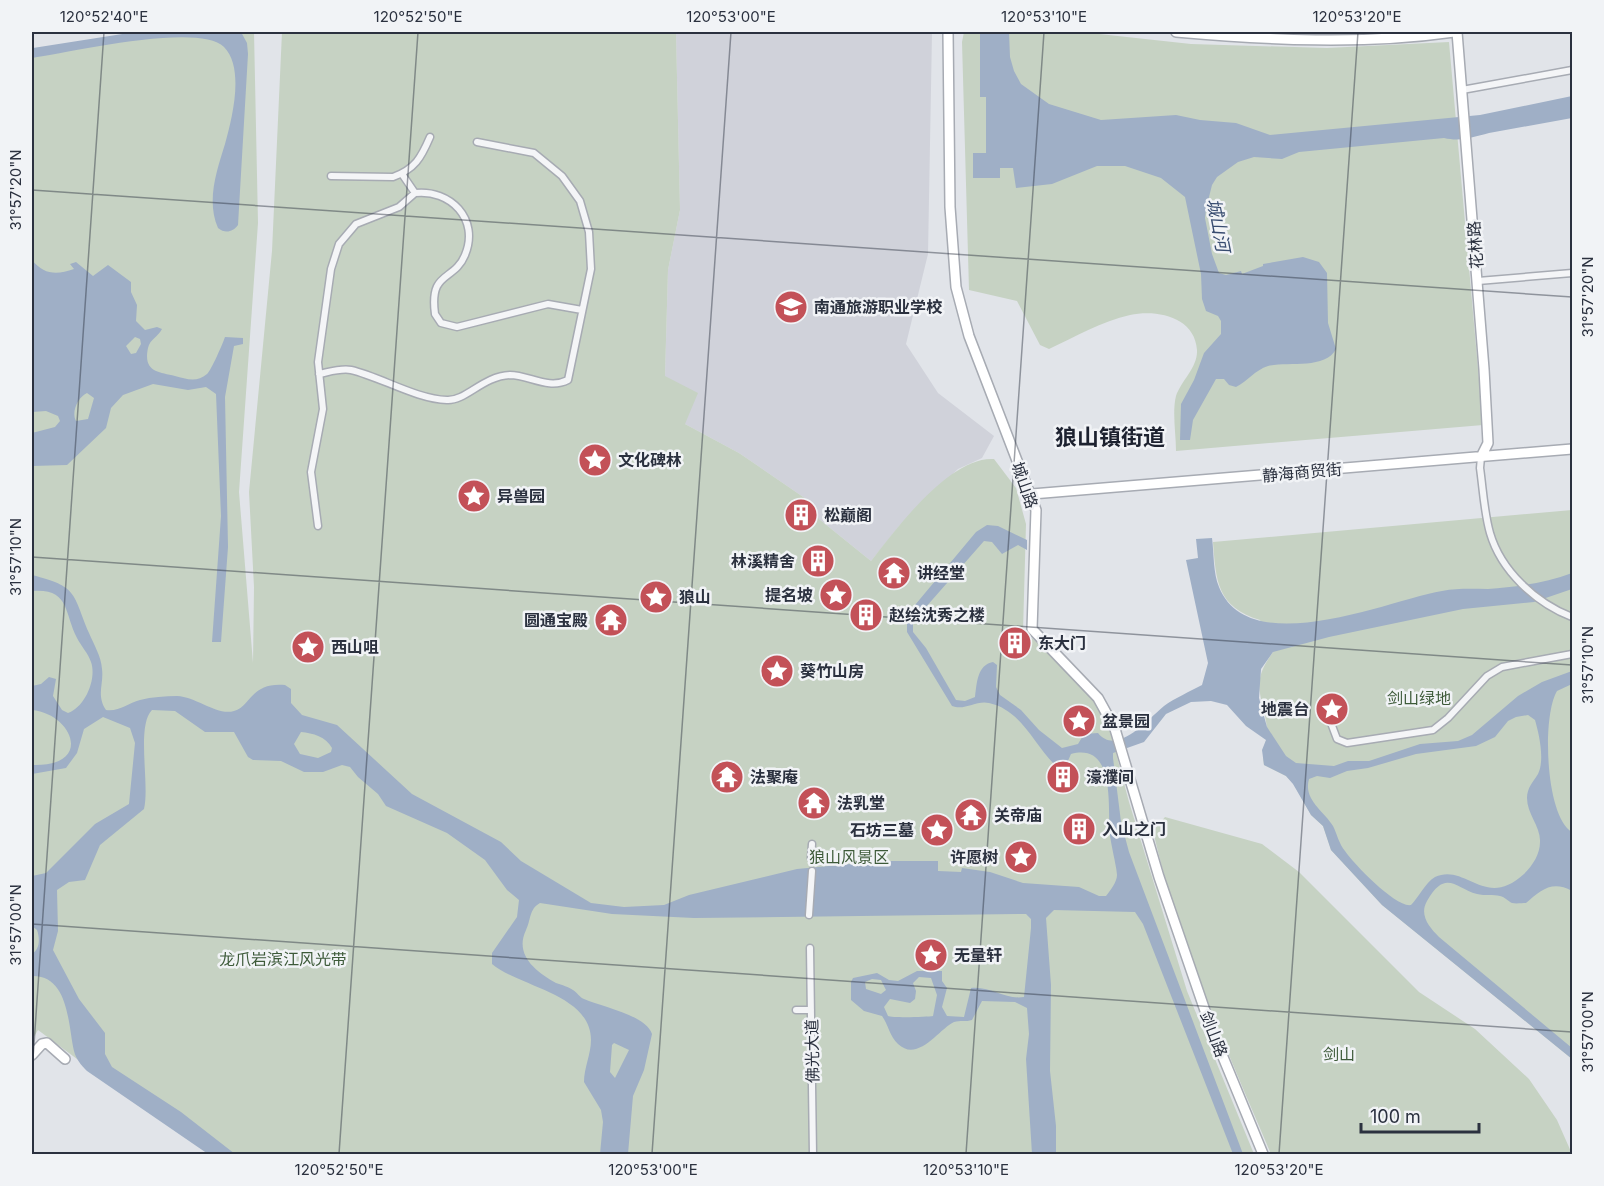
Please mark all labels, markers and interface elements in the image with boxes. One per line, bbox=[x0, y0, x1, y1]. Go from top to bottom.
text: 120°52'40"E bbox=[60, 7, 148, 26]
text: 120°52'50"E bbox=[374, 7, 462, 26]
text: 120°53'00"E bbox=[686, 7, 776, 26]
text: 120°53'10"E bbox=[1001, 7, 1087, 26]
text: 120°53'20"E bbox=[1312, 7, 1402, 26]
text: 31°57'20"N bbox=[6, 149, 25, 231]
water label: 城山河 bbox=[1203, 196, 1235, 256]
street label: 花林路 bbox=[1463, 220, 1487, 270]
text: 31°57'20"N bbox=[1578, 256, 1597, 338]
school or university icon: 南通旅游职业学校 bbox=[773, 289, 809, 325]
place label: 南通旅游职业学校 bbox=[814, 297, 943, 317]
district label: 狼山镇街道 bbox=[1055, 424, 1165, 450]
place icon: 文化碑林 bbox=[577, 442, 613, 478]
place label: 文化碑林 bbox=[618, 450, 682, 470]
street label: 城山路 bbox=[1008, 459, 1042, 511]
street label: 静海商贸街 bbox=[1261, 459, 1343, 485]
place icon: 异兽园 bbox=[456, 478, 492, 514]
place label: 异兽园 bbox=[497, 486, 545, 506]
building icon: 松巅阁 bbox=[783, 497, 819, 533]
place label: 松巅阁 bbox=[824, 505, 872, 525]
text: 31°57'10"N bbox=[6, 518, 25, 596]
building icon: 林溪精舍 bbox=[800, 543, 836, 579]
place label: 林溪精舍 bbox=[731, 551, 795, 571]
temple icon: 讲经堂 bbox=[876, 555, 912, 591]
place label: 讲经堂 bbox=[917, 563, 965, 583]
place icon: 提名坡 bbox=[818, 577, 854, 613]
place icon: 狼山 bbox=[638, 579, 674, 615]
place label: 提名坡 bbox=[765, 585, 813, 605]
place label: 狼山 bbox=[679, 587, 711, 607]
building icon: 赵绘沈秀之楼 bbox=[848, 597, 884, 633]
temple icon: 圆通宝殿 bbox=[593, 602, 629, 638]
place label: 赵绘沈秀之楼 bbox=[889, 605, 985, 625]
place label: 圆通宝殿 bbox=[524, 610, 588, 630]
building icon: 东大门 bbox=[997, 625, 1033, 661]
text: 31°57'10"N bbox=[1578, 626, 1597, 704]
place icon: 西山咀 bbox=[290, 629, 326, 665]
place label: 东大门 bbox=[1038, 633, 1086, 653]
place label: 西山咀 bbox=[331, 637, 379, 657]
place icon: 葵竹山房 bbox=[759, 653, 795, 689]
place label: 葵竹山房 bbox=[800, 661, 864, 681]
park label: 剑山绿地 bbox=[1387, 688, 1451, 708]
place icon: 地震台 bbox=[1314, 691, 1350, 727]
place label: 地震台 bbox=[1261, 699, 1309, 719]
place icon: 盆景园 bbox=[1061, 703, 1097, 739]
place label: 盆景园 bbox=[1102, 711, 1150, 731]
temple icon: 法聚庵 bbox=[709, 759, 745, 795]
building icon: 濠濮间 bbox=[1045, 759, 1081, 795]
place label: 法聚庵 bbox=[750, 767, 798, 787]
place label: 濠濮间 bbox=[1086, 767, 1134, 787]
temple icon: 法乳堂 bbox=[796, 785, 832, 821]
place label: 法乳堂 bbox=[837, 793, 885, 813]
temple icon: 关帝庙 bbox=[953, 797, 989, 833]
place label: 关帝庙 bbox=[994, 805, 1042, 825]
building icon: 入山之门 bbox=[1061, 811, 1097, 847]
place icon: 石坊三墓 bbox=[919, 812, 955, 848]
place label: 入山之门 bbox=[1102, 819, 1166, 839]
place label: 石坊三墓 bbox=[850, 820, 914, 840]
place icon: 许愿树 bbox=[1003, 839, 1039, 875]
park label: 狼山风景区 bbox=[809, 847, 889, 867]
place label: 许愿树 bbox=[950, 847, 998, 867]
text: 31°57'00"N bbox=[6, 884, 25, 966]
place icon: 无量轩 bbox=[913, 937, 949, 973]
place label: 无量轩 bbox=[954, 945, 1002, 965]
park label: 龙爪岩滨江风光带 bbox=[219, 949, 347, 969]
text: 31°57'00"N bbox=[1578, 991, 1597, 1073]
street label: 剑山路 bbox=[1196, 1008, 1232, 1060]
street label: 佛光大道 bbox=[801, 1019, 823, 1083]
park label: 剑山 bbox=[1323, 1044, 1355, 1064]
scale bar bbox=[1361, 1096, 1480, 1134]
text: 100 m bbox=[1370, 1106, 1421, 1127]
text: 120°52'50"E bbox=[295, 1160, 383, 1179]
text: 120°53'00"E bbox=[608, 1160, 698, 1179]
text: 120°53'10"E bbox=[923, 1160, 1009, 1179]
text: 120°53'20"E bbox=[1234, 1160, 1324, 1179]

